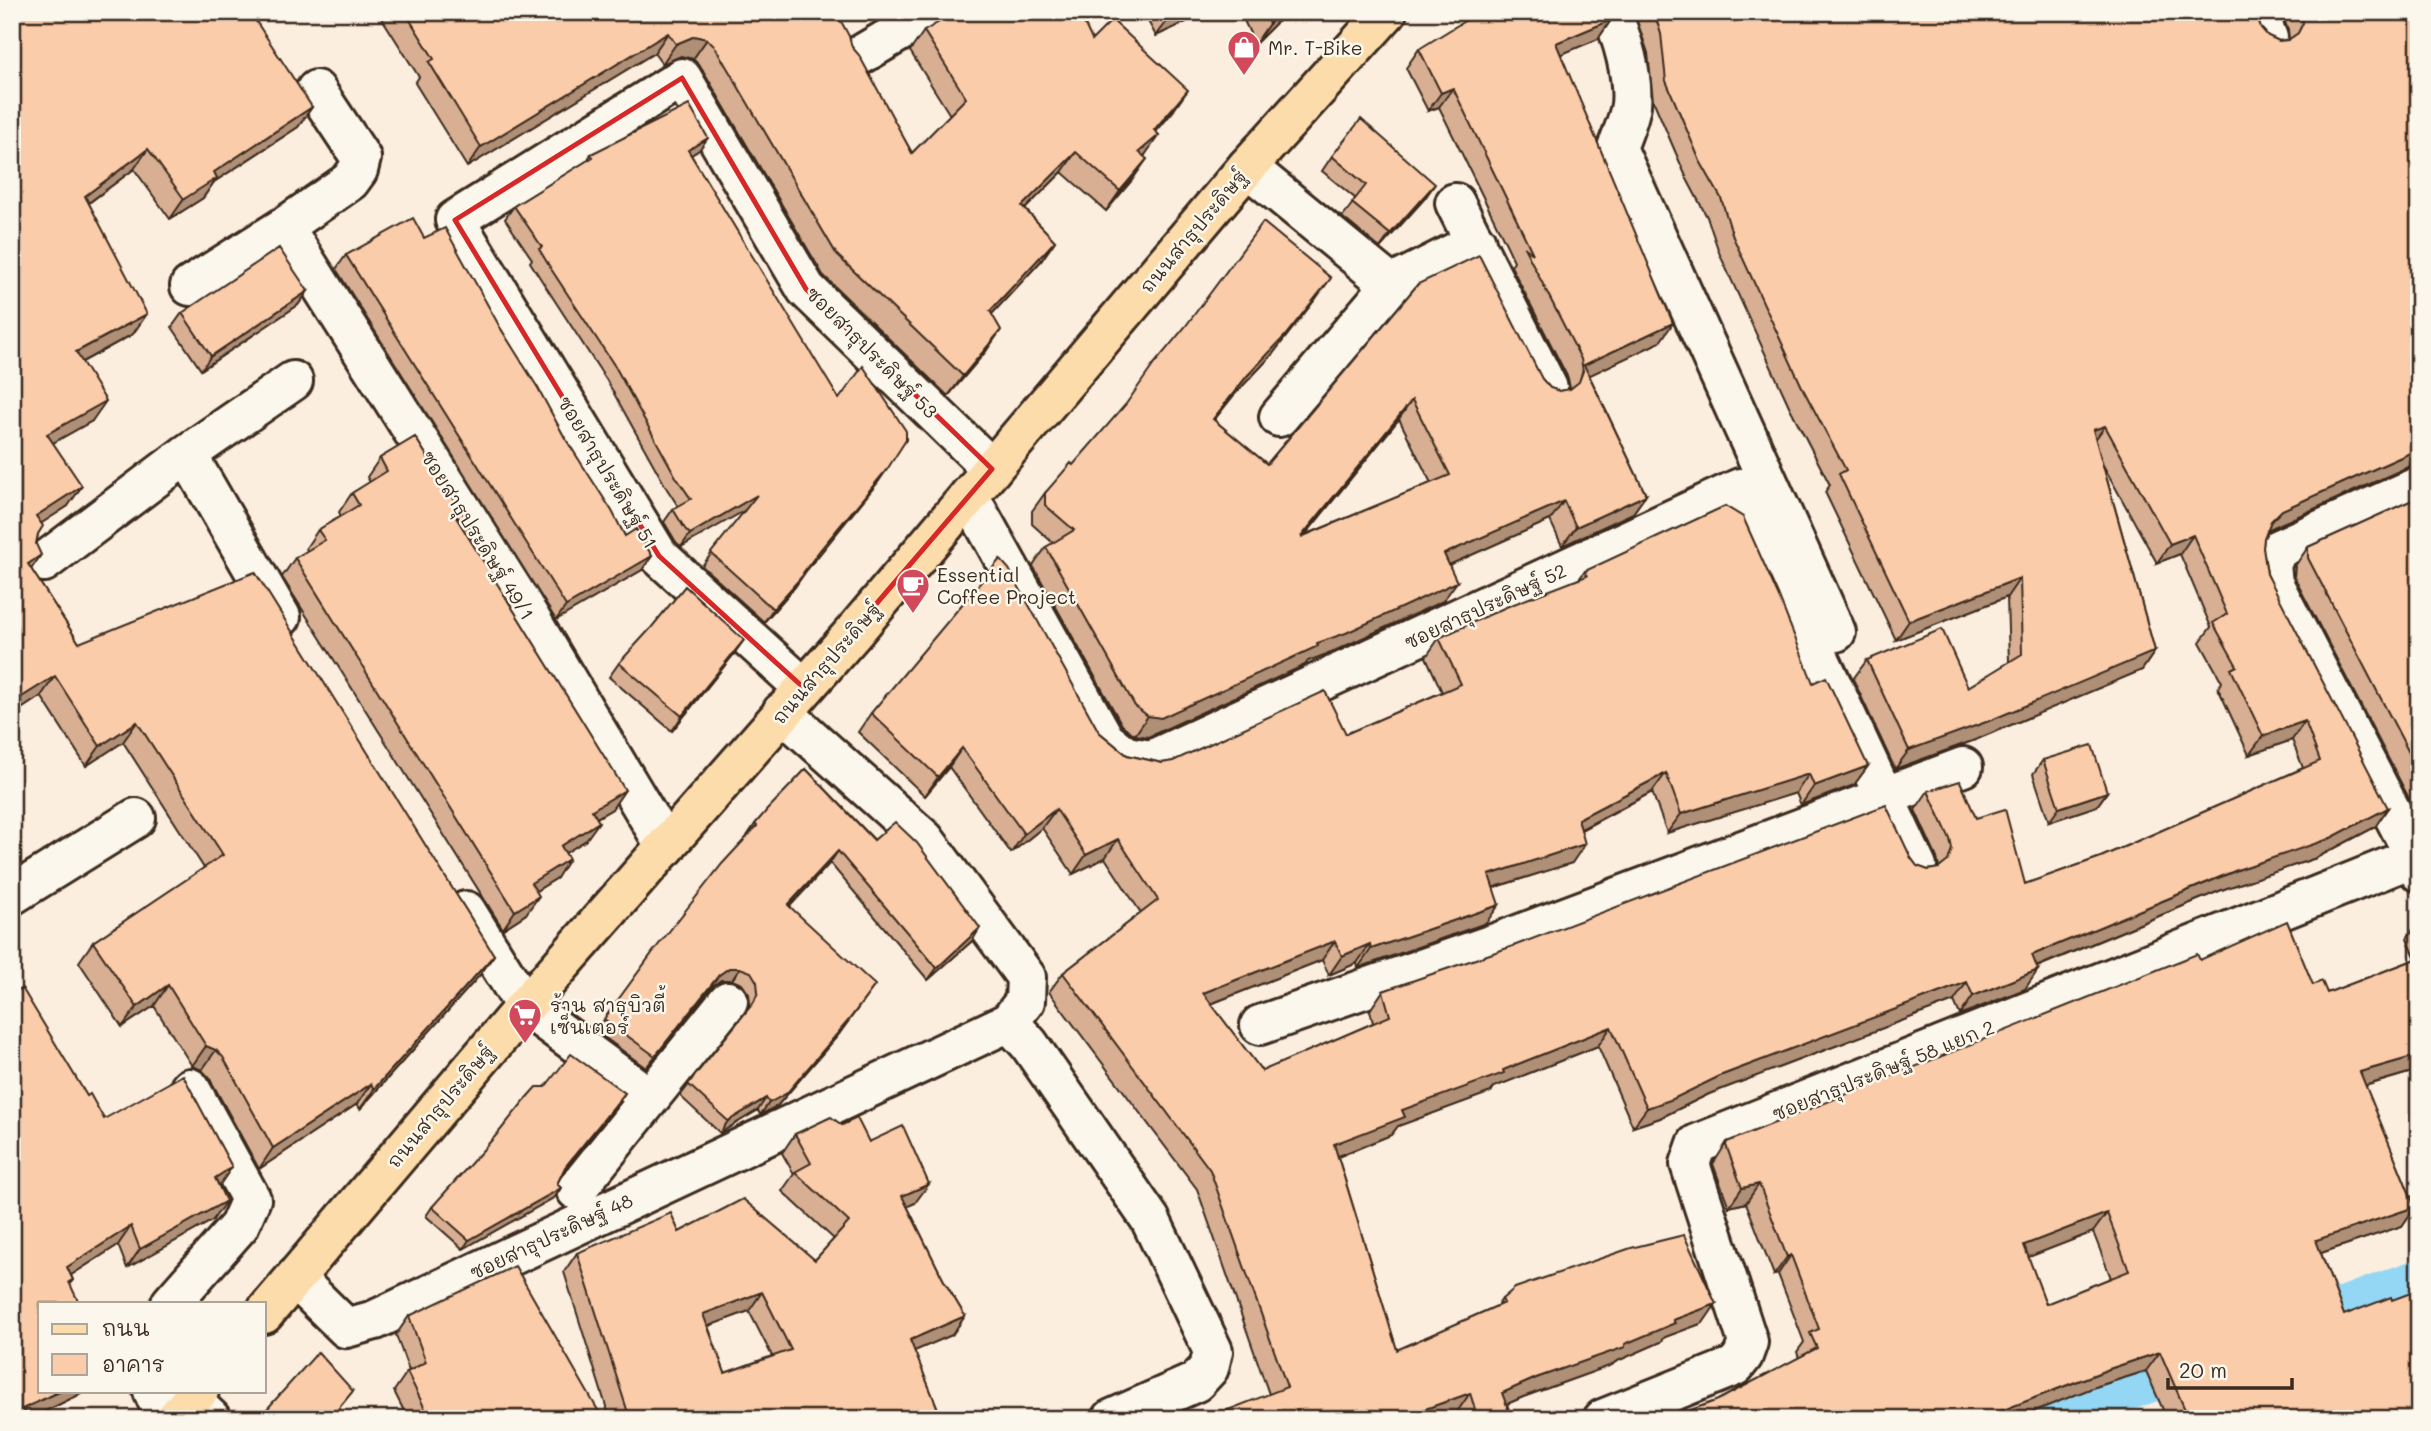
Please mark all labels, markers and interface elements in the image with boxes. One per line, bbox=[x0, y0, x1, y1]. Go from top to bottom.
shop icon: Mr. T-Bike bbox=[1225, 28, 1263, 77]
place label: Mr. T-Bike bbox=[1268, 35, 1362, 60]
street label: ถนนสาธุประดิษฐ์ bbox=[1134, 164, 1254, 299]
street label: ซอยสาธุประดิษฐ์ 53 bbox=[799, 281, 943, 425]
street label: ซอยสาธุประดิษฐ์ 51 bbox=[551, 391, 663, 554]
street label: ซอยสาธุประดิษฐ์ 49/1 bbox=[414, 446, 540, 625]
street label: ซอยสาธุประดิษฐ์ 52 bbox=[1400, 558, 1571, 656]
place label: Essential Coffee Project bbox=[937, 562, 1076, 609]
cafe icon: Essential Coffee Project bbox=[894, 566, 932, 615]
street label: ถนนสาธุประดิษฐ์ bbox=[766, 597, 887, 731]
place label: ร้าน สาธุบิวตี้ เซ็นเตอร์ bbox=[550, 985, 666, 1039]
supermarket icon: ร้าน สาธุบิวตี้ เซ็นเตอร์ bbox=[506, 996, 544, 1045]
street label: ซอยสาธุประดิษฐ์ 58 แยก 2 bbox=[1768, 1014, 1999, 1128]
street label: ถนนสาธุประดิษฐ์ bbox=[381, 1039, 501, 1174]
street label: ซอยสาธุประดิษฐ์ 48 bbox=[466, 1187, 637, 1287]
legend bbox=[38, 1302, 266, 1392]
text: ถนน bbox=[102, 1314, 150, 1341]
scale bar bbox=[2168, 1347, 2293, 1391]
text: อาคาร bbox=[102, 1350, 165, 1377]
text: 20 m bbox=[2179, 1356, 2227, 1383]

